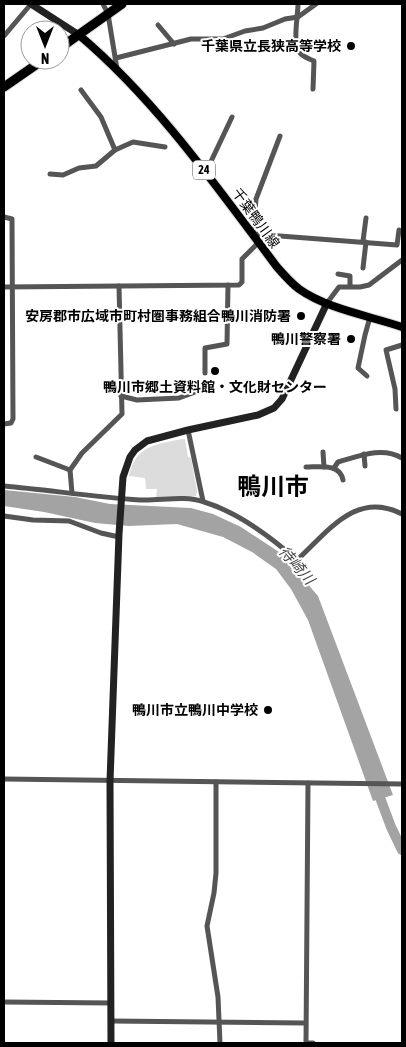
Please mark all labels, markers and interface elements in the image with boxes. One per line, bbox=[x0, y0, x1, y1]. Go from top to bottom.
north arrow bbox=[20, 20, 70, 70]
place label: 千葉県立長狭高等学校 bbox=[201, 38, 341, 54]
marker: 千葉県立長狭高等学校 bbox=[345, 40, 357, 52]
text: N bbox=[41, 50, 49, 66]
road number: 24 bbox=[193, 160, 215, 180]
street label: 千葉鴨川線 bbox=[229, 185, 283, 251]
place label: 安房郡市広域市町村圏事務組合鴨川消防署 bbox=[25, 308, 291, 324]
marker: 安房郡市広域市町村圏事務組合鴨川消防署 bbox=[295, 310, 307, 322]
place label: 鴨川警察署 bbox=[271, 331, 341, 347]
marker: 鴨川警察署 bbox=[345, 333, 357, 345]
marker: 鴨川市郷土資料館・文化財センター bbox=[209, 365, 221, 377]
place label: 鴨川市郷土資料館・文化財センター bbox=[103, 379, 327, 395]
district label: 鴨川市 bbox=[237, 473, 309, 500]
water label: 待崎川 bbox=[276, 542, 319, 589]
place label: 鴨川市立鴨川中学校 bbox=[132, 702, 258, 718]
marker: 鴨川市立鴨川中学校 bbox=[262, 704, 274, 716]

